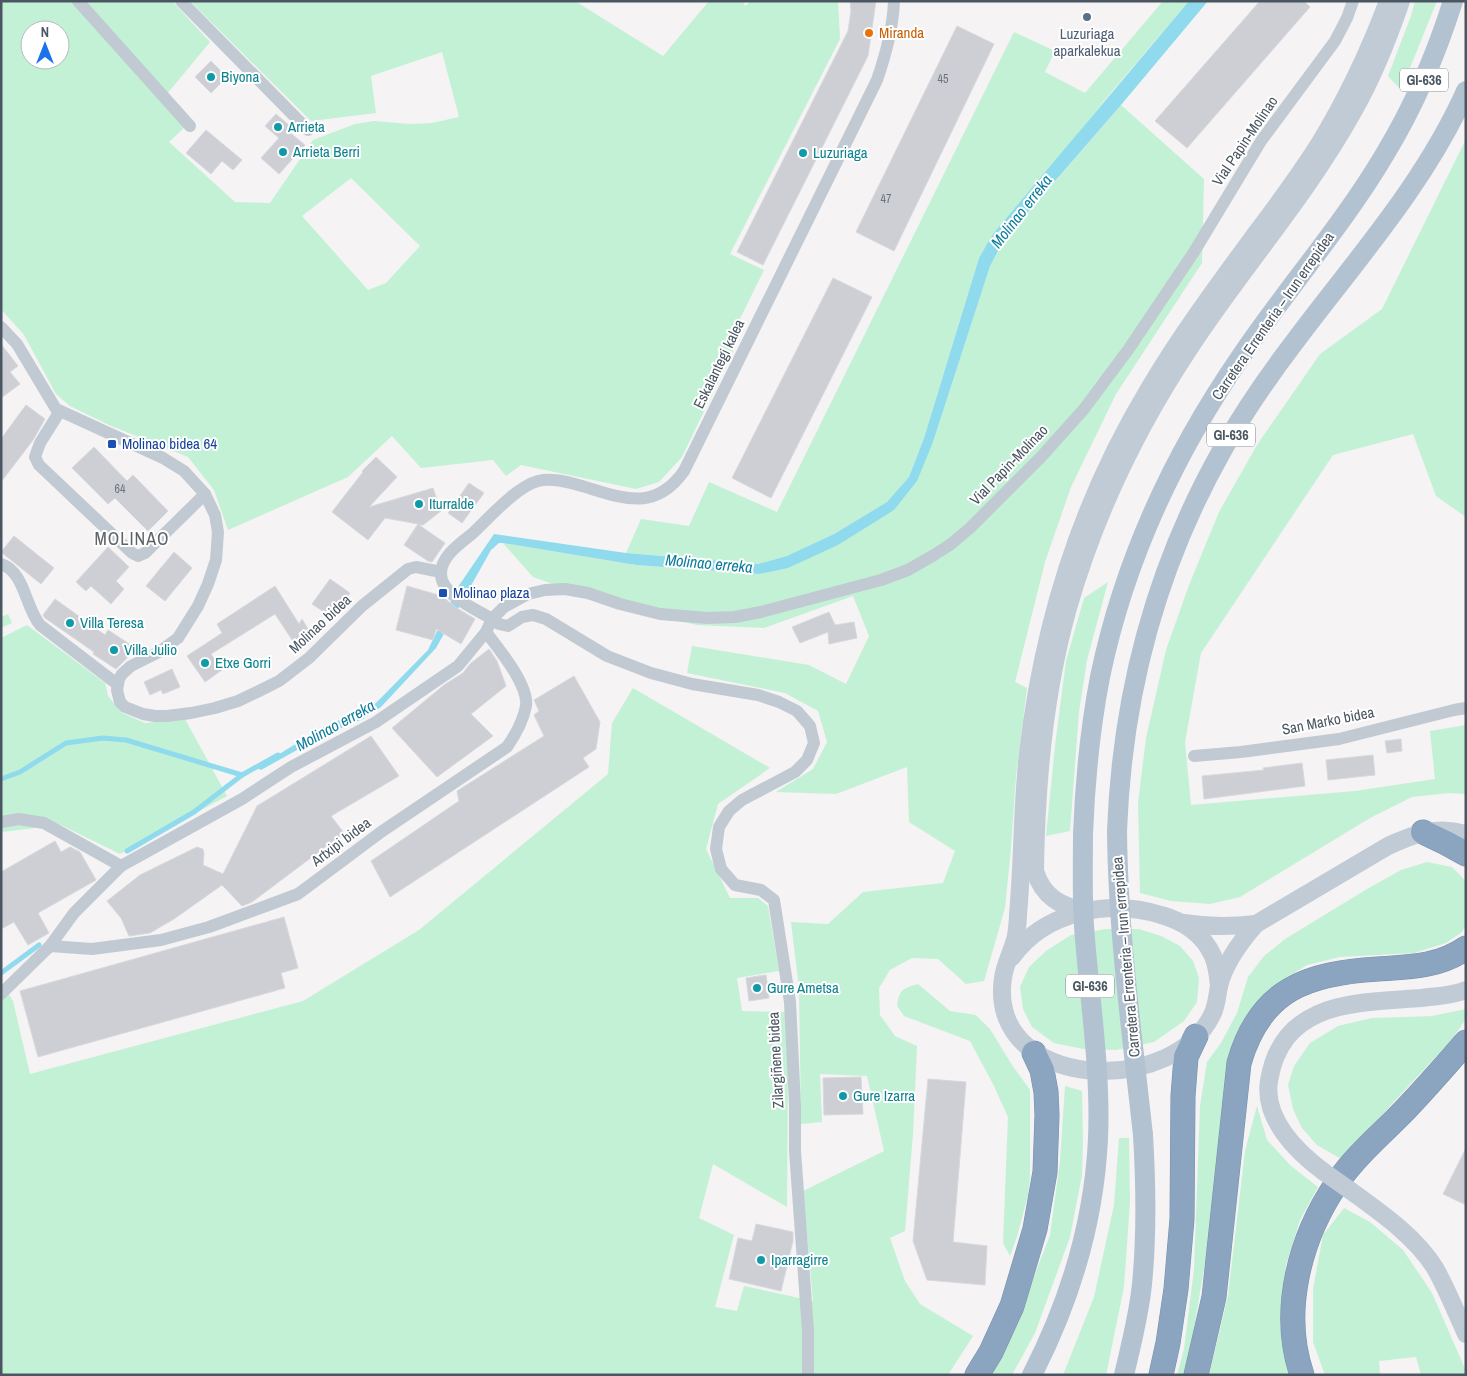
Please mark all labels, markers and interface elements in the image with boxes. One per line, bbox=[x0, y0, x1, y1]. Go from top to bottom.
marker: Luzuriaga aparkalekua bbox=[1081, 11, 1093, 23]
north arrow bbox=[20, 20, 70, 70]
place label: Miranda bbox=[879, 22, 924, 43]
text: N bbox=[41, 23, 49, 41]
place label: Luzuriaga aparkalekua bbox=[1053, 23, 1121, 61]
marker: Miranda bbox=[863, 27, 875, 39]
place label: Biyona bbox=[221, 66, 259, 87]
road number: GI-636 bbox=[1400, 68, 1448, 92]
marker: Biyona bbox=[205, 71, 217, 83]
house number: 45 bbox=[938, 71, 949, 87]
street label: Vial Papin-Molinao bbox=[1207, 91, 1283, 190]
place label: Arrieta bbox=[287, 116, 325, 137]
marker: Arrieta bbox=[272, 121, 284, 133]
place label: Arrieta Berri bbox=[292, 141, 360, 162]
place label: Luzuriaga bbox=[813, 142, 868, 163]
marker: Arrieta Berri bbox=[277, 146, 289, 158]
marker: Luzuriaga bbox=[797, 147, 809, 159]
water label: Molinao erreka bbox=[985, 170, 1057, 252]
house number: 47 bbox=[881, 191, 892, 207]
street label: Carretera Errenteria – Irun errepidea bbox=[1206, 227, 1339, 404]
street label: Eskalantegi kalea bbox=[688, 315, 749, 412]
street label: Vial Papin-Molinao bbox=[965, 420, 1053, 509]
road number: GI-636 bbox=[1207, 424, 1255, 446]
place label: Molinao bidea 64 bbox=[122, 433, 217, 454]
marker: Molinao bidea 64 bbox=[106, 438, 118, 450]
house number: 64 bbox=[115, 481, 126, 497]
place label: Iturralde bbox=[429, 493, 474, 514]
marker: Iturralde bbox=[413, 498, 425, 510]
district label: MOLINAO bbox=[94, 526, 170, 551]
water label: Molinao erreka bbox=[664, 548, 754, 578]
place label: Molinao plaza bbox=[453, 582, 530, 603]
marker: Molinao plaza bbox=[437, 587, 449, 599]
street label: Molinao bidea bbox=[284, 589, 355, 658]
place label: Villa Teresa bbox=[80, 612, 144, 633]
marker: Villa Teresa bbox=[64, 617, 76, 629]
place label: Villa Julio bbox=[124, 639, 177, 660]
marker: Villa Julio bbox=[108, 644, 120, 656]
place label: Etxe Gorri bbox=[215, 652, 271, 673]
marker: Etxe Gorri bbox=[199, 657, 211, 669]
water label: Molinao erreka bbox=[291, 694, 379, 756]
street label: San Marko bidea bbox=[1280, 701, 1376, 740]
street label: Artxipi bidea bbox=[306, 812, 375, 872]
street label: Carretera Errenteria – Irun errepidea bbox=[1106, 856, 1145, 1058]
road number: GI-636 bbox=[1066, 974, 1114, 998]
place label: Gure Ametsa bbox=[767, 977, 839, 998]
marker: Gure Ametsa bbox=[751, 982, 763, 994]
street label: Zilargiñene bidea bbox=[762, 1011, 789, 1109]
place label: Gure Izarra bbox=[853, 1085, 915, 1106]
marker: Gure Izarra bbox=[837, 1090, 849, 1102]
place label: Iparragirre bbox=[771, 1249, 829, 1270]
marker: Iparragirre bbox=[755, 1254, 767, 1266]

